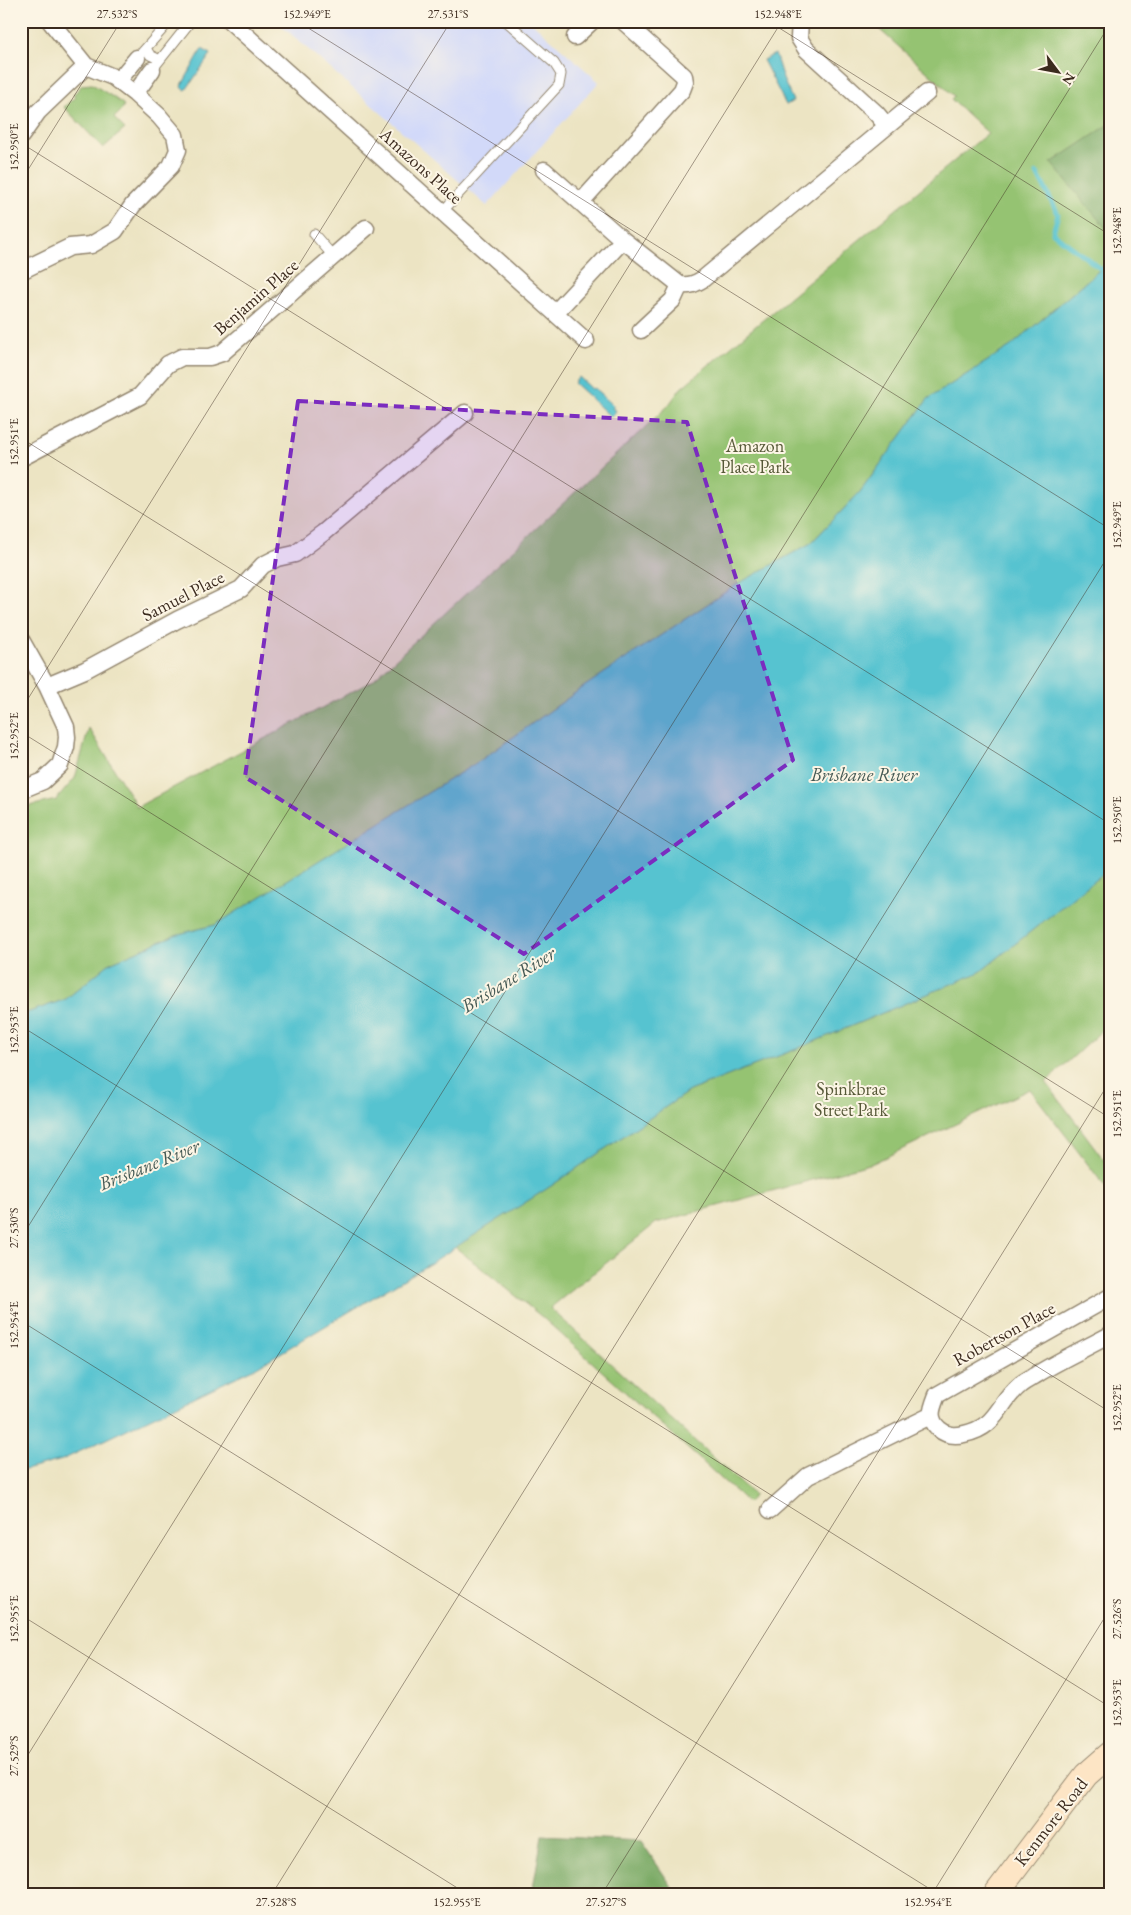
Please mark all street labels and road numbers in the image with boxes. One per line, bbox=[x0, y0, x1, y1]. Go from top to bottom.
street label: Amazons Place bbox=[375, 122, 467, 209]
street label: Benjamin Place bbox=[208, 253, 303, 340]
street label: Samuel Place bbox=[138, 565, 228, 626]
street label: Robertson Place bbox=[949, 1296, 1059, 1371]
street label: Kenmore Road bbox=[1009, 1772, 1093, 1871]

